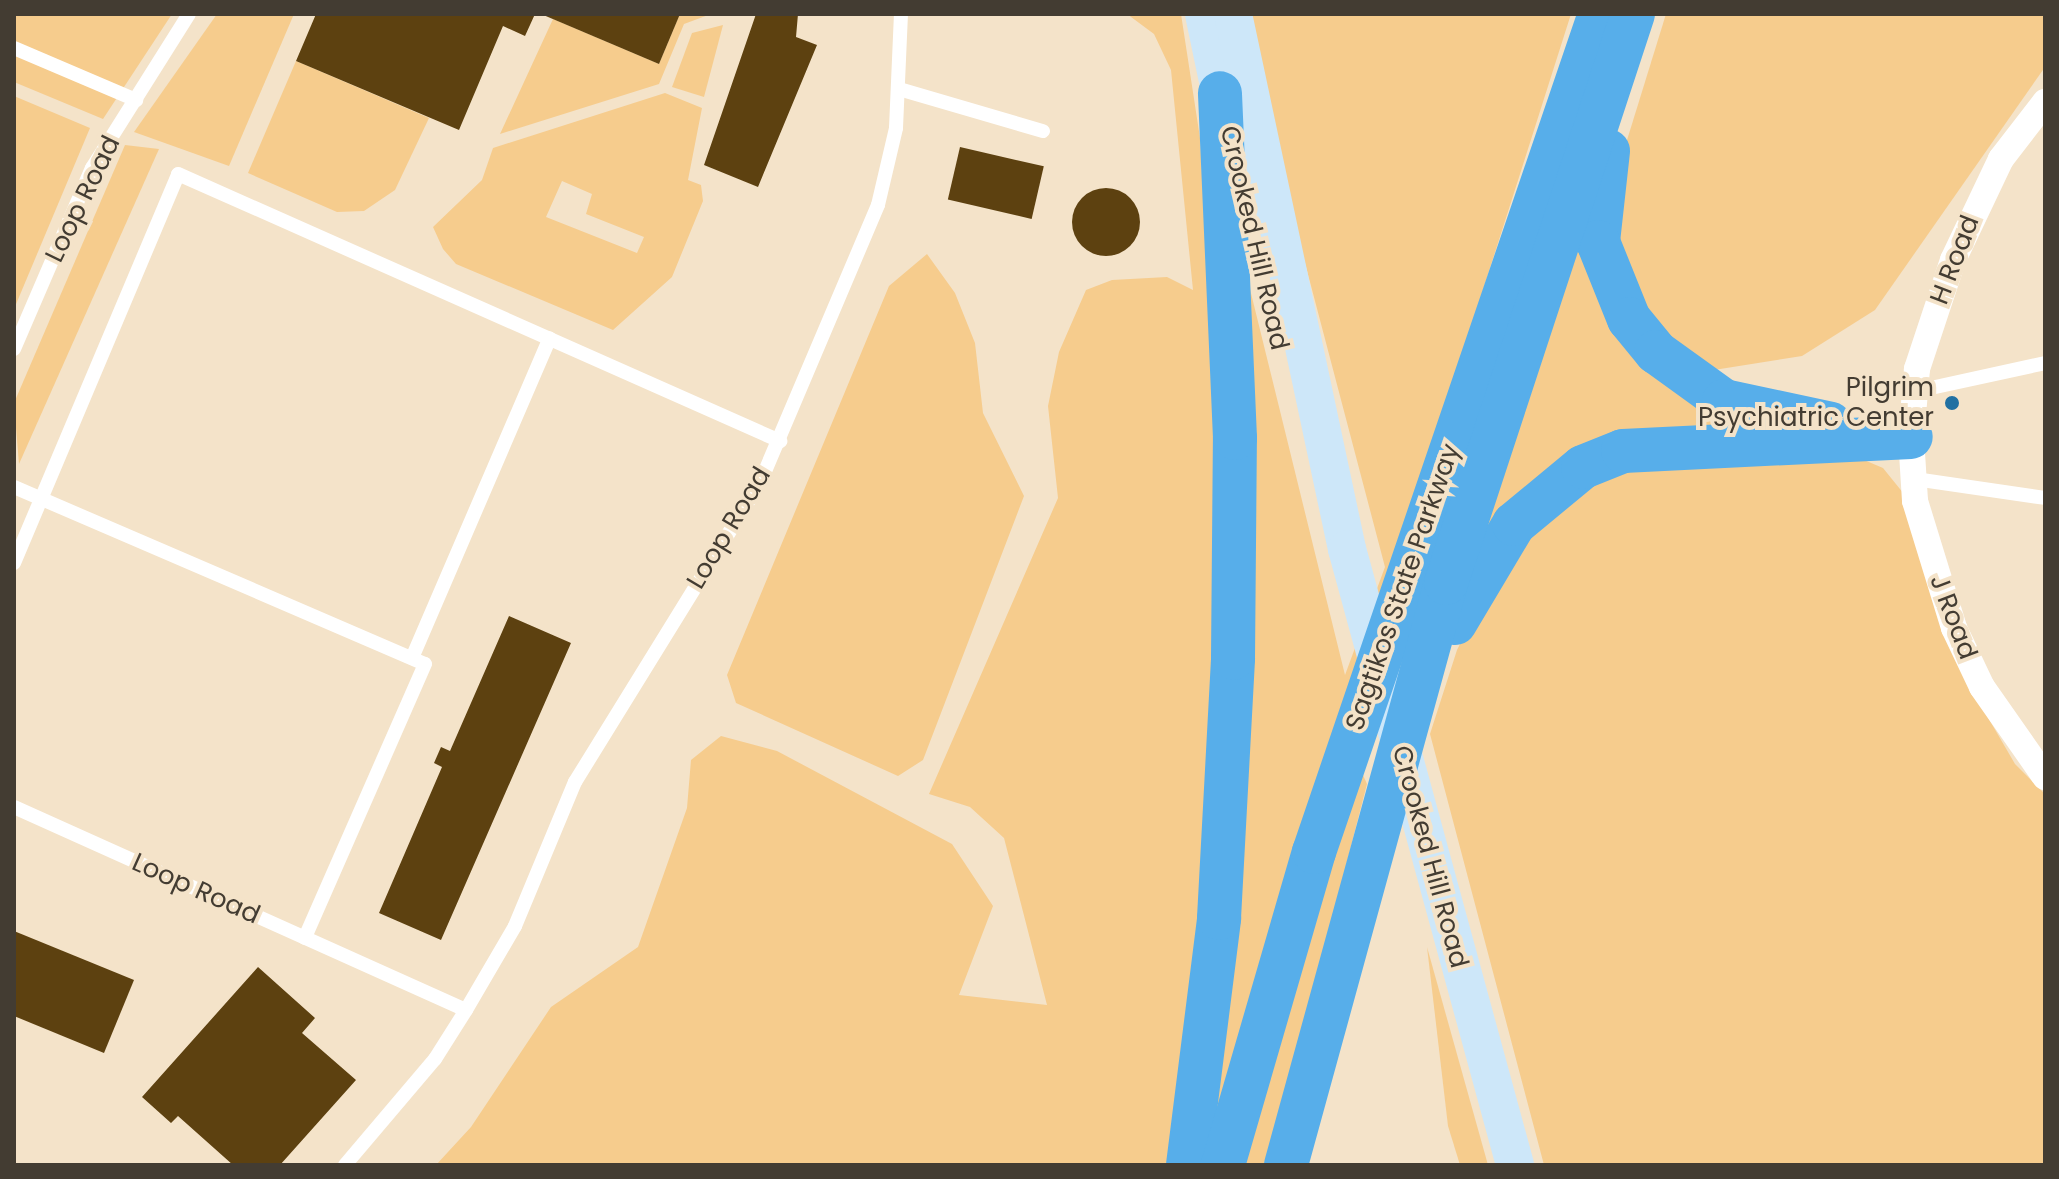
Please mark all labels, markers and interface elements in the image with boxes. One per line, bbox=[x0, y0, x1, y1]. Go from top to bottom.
street label: Crooked Hill Road bbox=[1213, 123, 1295, 353]
street label: Loop Road bbox=[39, 131, 127, 267]
street label: H Road bbox=[1924, 211, 1986, 309]
place label: Pilgrim Psychiatric Center bbox=[1698, 372, 1934, 434]
marker: Pilgrim Psychiatric Center bbox=[1941, 392, 1963, 414]
street label: Sagtikos State Parkway bbox=[1339, 440, 1467, 734]
street label: Loop Road bbox=[680, 461, 778, 595]
street label: J Road bbox=[1923, 570, 1983, 664]
street label: Crooked Hill Road bbox=[1385, 742, 1475, 972]
street label: Loop Road bbox=[127, 847, 265, 931]

